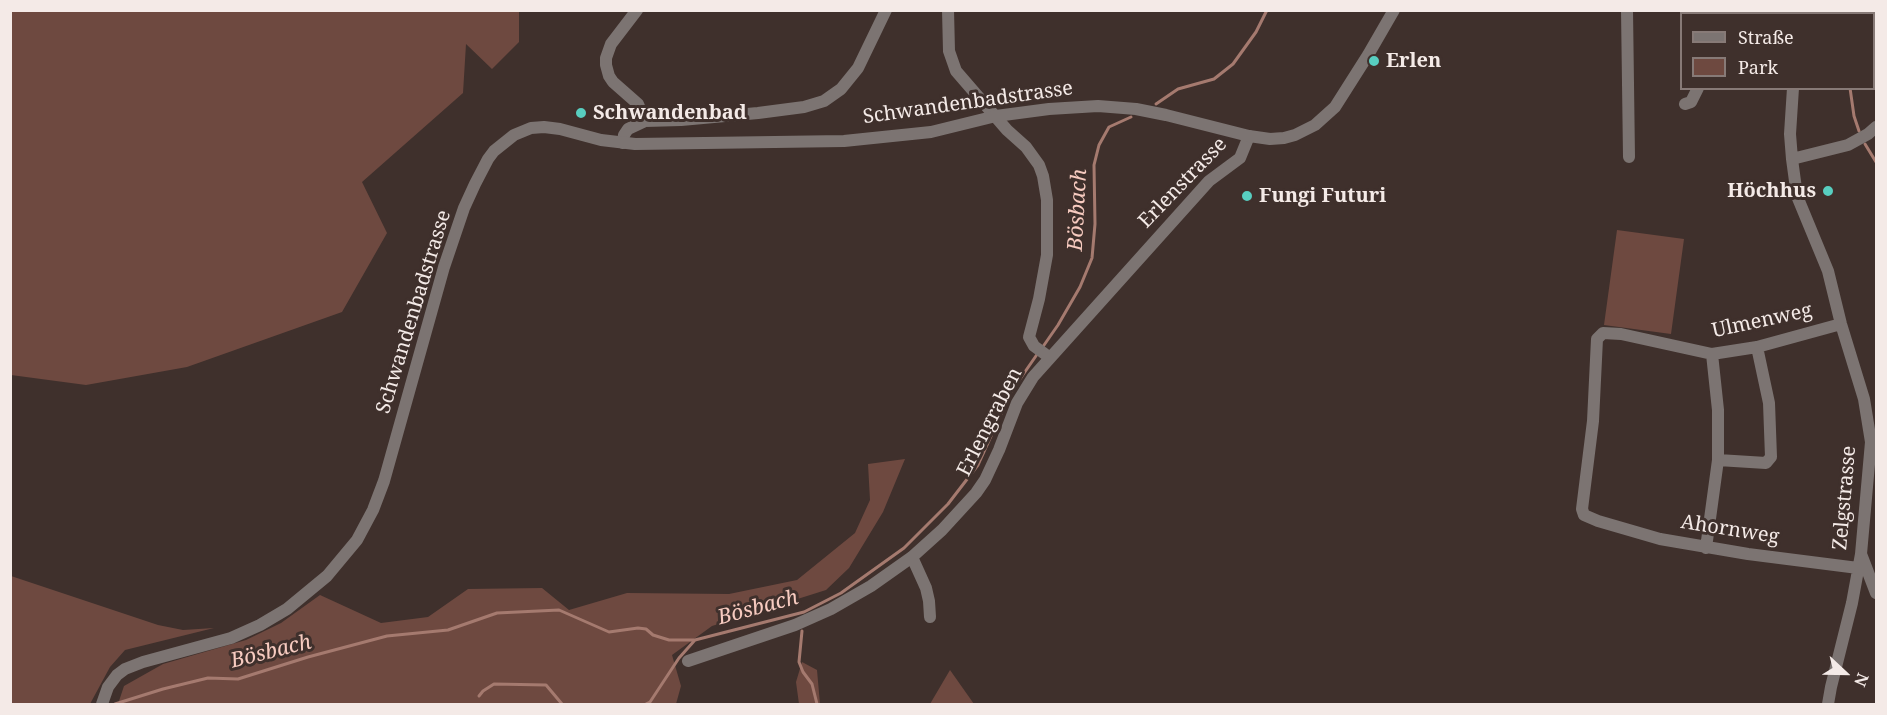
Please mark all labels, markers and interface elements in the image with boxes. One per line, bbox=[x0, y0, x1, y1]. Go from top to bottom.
legend bbox=[1680, 12, 1875, 90]
text: Straße bbox=[1738, 25, 1794, 49]
place label: Erlen bbox=[1386, 49, 1441, 73]
marker: Erlen bbox=[1367, 54, 1381, 68]
text: Park bbox=[1738, 55, 1778, 79]
street label: Schwandenbadstrasse bbox=[862, 76, 1074, 130]
place label: Schwandenbad bbox=[593, 101, 747, 125]
marker: Schwandenbad bbox=[574, 106, 588, 120]
street label: Erlenstrasse bbox=[1134, 133, 1232, 233]
water label: Bösbach bbox=[1063, 168, 1093, 252]
place label: Höchhus bbox=[1727, 179, 1816, 203]
place label: Fungi Futuri bbox=[1259, 184, 1386, 208]
marker: Höchhus bbox=[1821, 184, 1835, 198]
marker: Fungi Futuri bbox=[1240, 189, 1254, 203]
street label: Schwandenbadstrasse bbox=[372, 207, 456, 417]
street label: Ulmenweg bbox=[1710, 299, 1814, 343]
street label: Erlengraben bbox=[952, 364, 1028, 480]
street label: Zelgstrasse bbox=[1828, 445, 1862, 551]
street label: Ahornweg bbox=[1679, 510, 1781, 550]
water label: Bösbach bbox=[715, 585, 801, 631]
water label: Bösbach bbox=[228, 630, 314, 674]
north arrow bbox=[1815, 643, 1875, 703]
text: N bbox=[1849, 670, 1874, 690]

